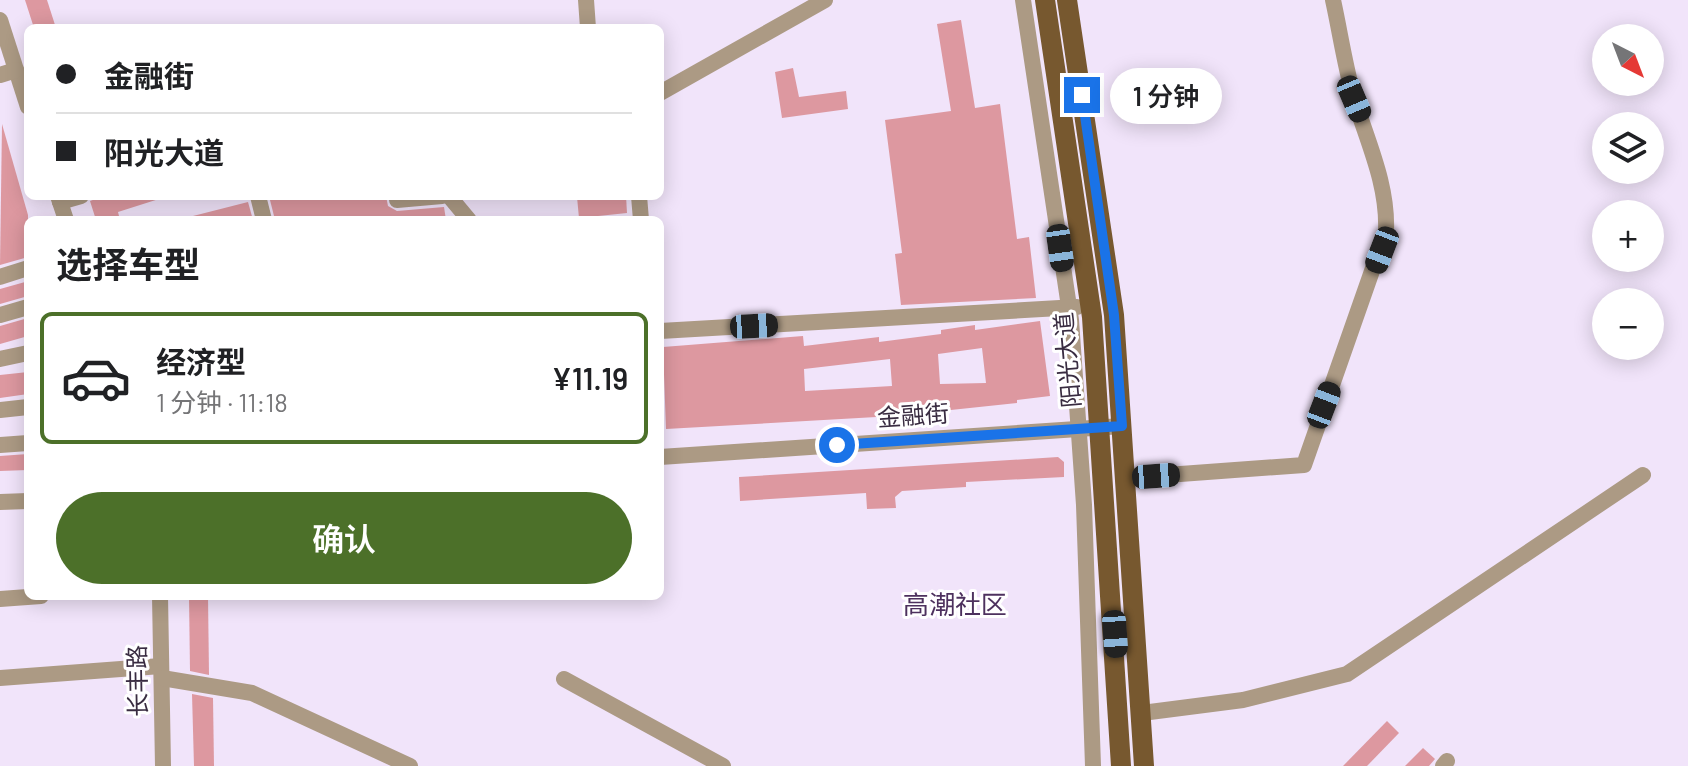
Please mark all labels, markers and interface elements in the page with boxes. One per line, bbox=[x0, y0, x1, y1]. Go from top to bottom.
north arrow bbox=[1592, 24, 1664, 96]
map controls bbox=[1592, 24, 1664, 360]
text: 金融街 bbox=[104, 57, 194, 93]
callout: 1 分钟 bbox=[1110, 67, 1222, 123]
car bbox=[1334, 72, 1374, 126]
route end bbox=[1064, 77, 1100, 113]
text: 1 分钟 bbox=[1133, 80, 1199, 111]
button: layers bbox=[1592, 112, 1664, 184]
text: 阳光大道 bbox=[104, 134, 224, 170]
button: + bbox=[1592, 200, 1664, 272]
car bbox=[1045, 223, 1075, 273]
car bbox=[1362, 223, 1402, 277]
text: 选择车型 bbox=[56, 242, 200, 285]
button: − bbox=[1592, 288, 1664, 360]
street label: 阳光大道 bbox=[1048, 311, 1085, 409]
car bbox=[729, 313, 779, 339]
icon: car bbox=[60, 342, 132, 414]
text: 经济型 bbox=[156, 343, 246, 379]
text: ¥11.19 bbox=[551, 360, 628, 396]
car bbox=[1304, 378, 1344, 432]
text: 1 分钟 · 11:18 bbox=[156, 386, 288, 417]
street label: 金融街 bbox=[876, 398, 950, 431]
route start bbox=[819, 427, 855, 463]
car bbox=[1131, 462, 1181, 490]
button: 确认 bbox=[56, 492, 632, 584]
district label: 高潮社区 bbox=[903, 588, 1007, 619]
car bbox=[1101, 609, 1129, 659]
street label: 长丰路 bbox=[121, 645, 152, 717]

